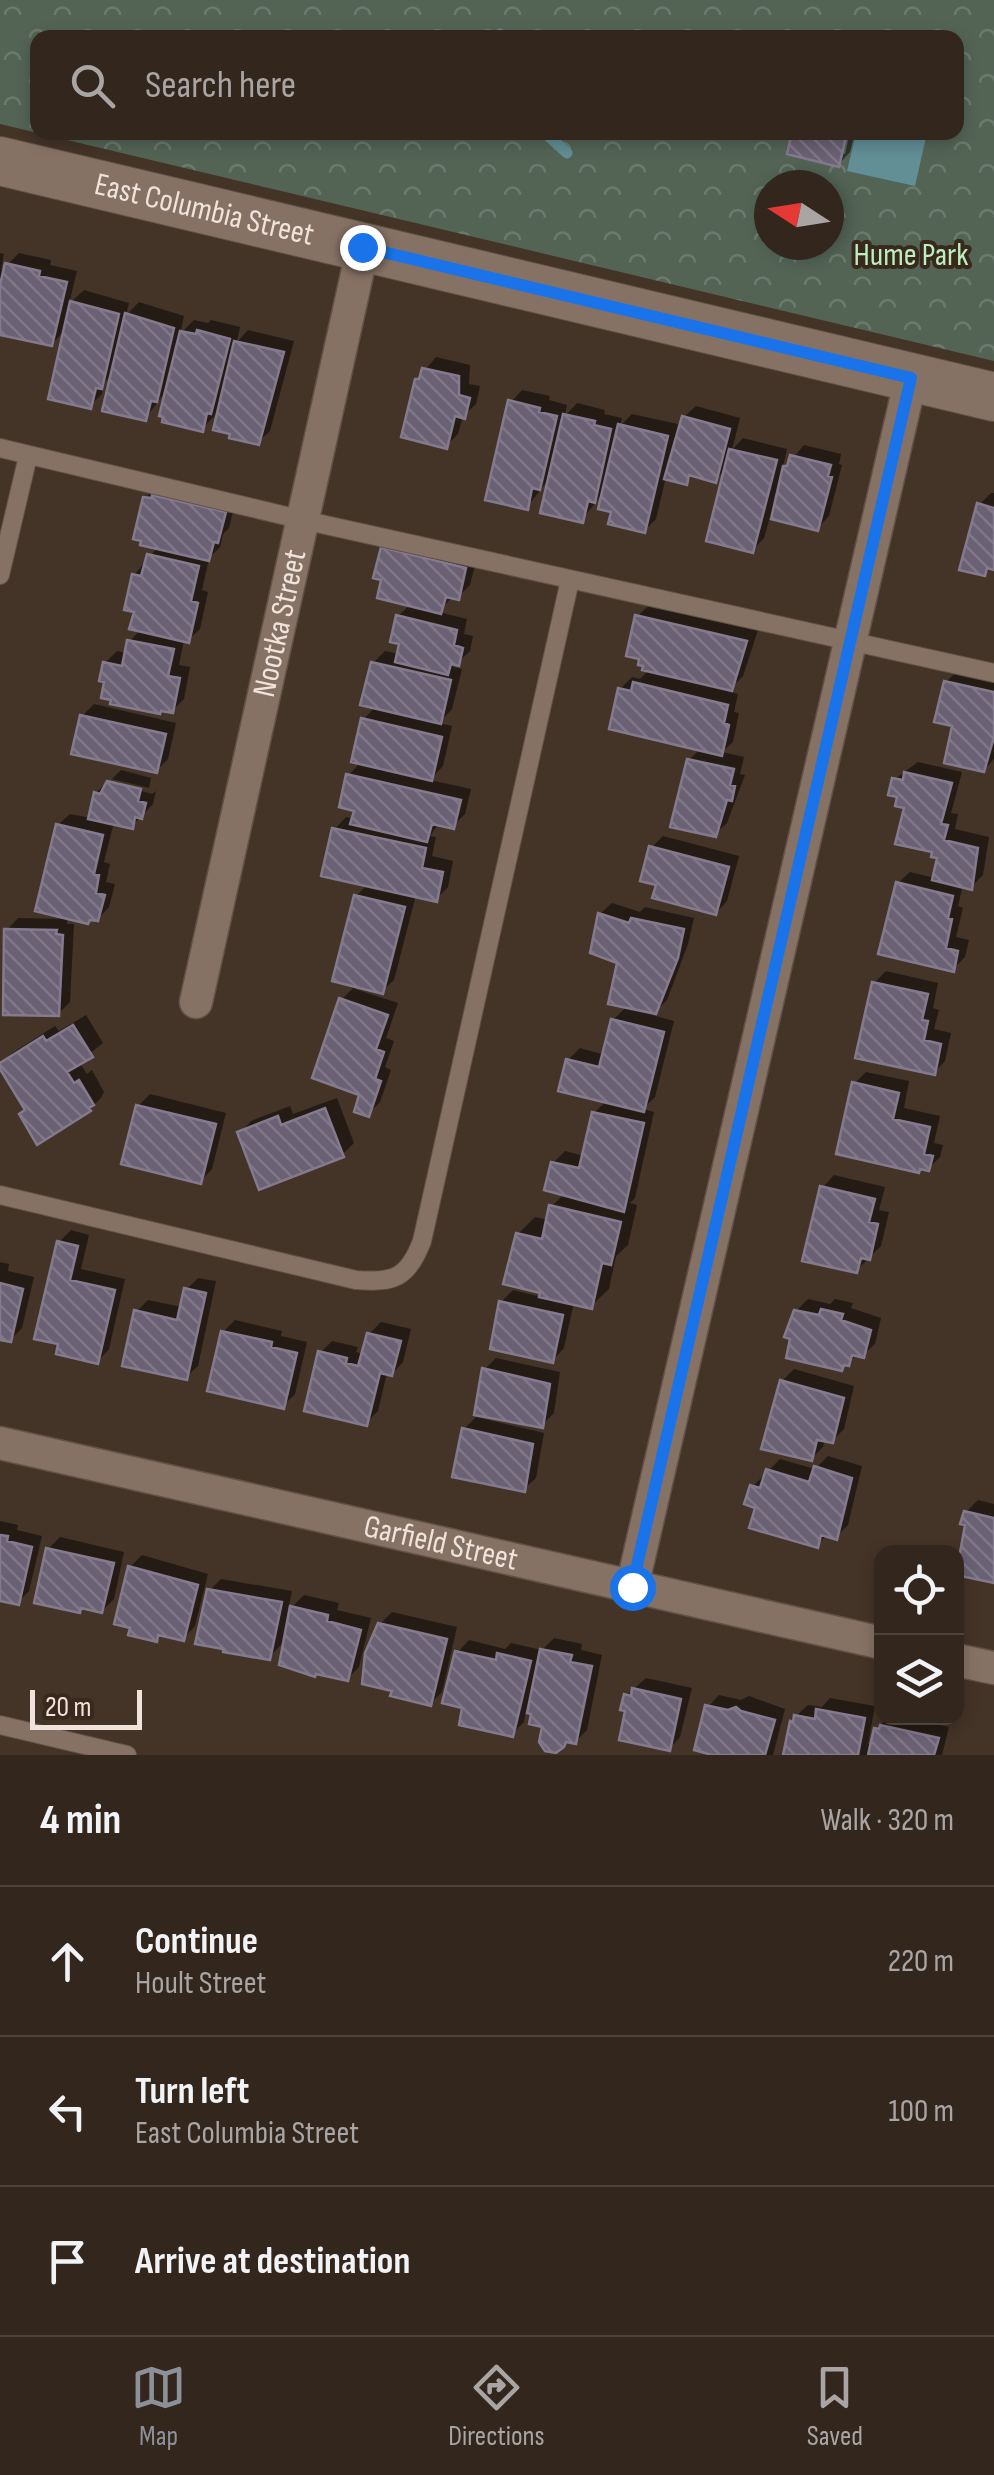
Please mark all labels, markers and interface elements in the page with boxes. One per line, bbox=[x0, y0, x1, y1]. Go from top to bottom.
search box bbox=[30, 30, 964, 140]
icon: search bbox=[65, 58, 120, 113]
text: Search here bbox=[145, 63, 296, 108]
street label: East Columbia Street bbox=[91, 165, 318, 254]
north arrow bbox=[754, 170, 844, 260]
route end bbox=[340, 225, 386, 271]
park label: Hume Park bbox=[854, 236, 968, 275]
street label: Nootka Street bbox=[245, 546, 315, 701]
street label: Garfield Street bbox=[360, 1507, 521, 1579]
map controls bbox=[874, 1545, 964, 1725]
button: locate bbox=[874, 1545, 964, 1635]
route start bbox=[610, 1565, 656, 1611]
button: layers bbox=[874, 1635, 964, 1725]
scale bar bbox=[30, 1685, 142, 1730]
text: 20 m bbox=[45, 1691, 91, 1724]
text: 4 min bbox=[40, 1795, 121, 1846]
text: Walk · 320 m bbox=[820, 1801, 954, 1840]
text: Continue bbox=[135, 1919, 258, 1964]
icon: ahead bbox=[40, 1934, 95, 1989]
text: 220 m bbox=[888, 1942, 954, 1981]
text: Hoult Street bbox=[135, 1964, 266, 2003]
text: Turn left bbox=[135, 2069, 249, 2114]
icon: left bbox=[40, 2084, 95, 2139]
text: 100 m bbox=[889, 2092, 954, 2131]
text: East Columbia Street bbox=[135, 2114, 359, 2153]
icon: arrive bbox=[40, 2234, 95, 2289]
text: Arrive at destination bbox=[135, 2239, 410, 2284]
tab: Map bbox=[131, 2360, 186, 2453]
tab: Directions bbox=[448, 2360, 545, 2453]
tab: Saved bbox=[807, 2360, 863, 2453]

